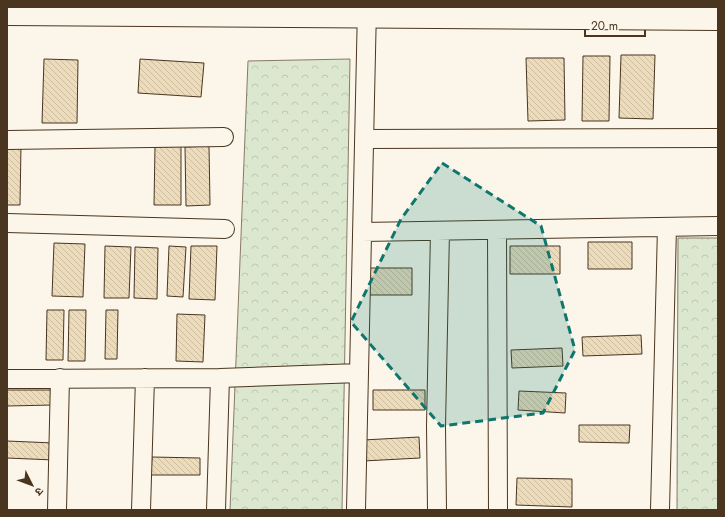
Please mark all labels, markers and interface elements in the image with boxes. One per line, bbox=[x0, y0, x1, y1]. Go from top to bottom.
scale bar bbox=[585, 12, 645, 38]
text: 20 m bbox=[591, 17, 618, 35]
north arrow bbox=[12, 465, 52, 505]
text: उ bbox=[31, 484, 48, 500]

